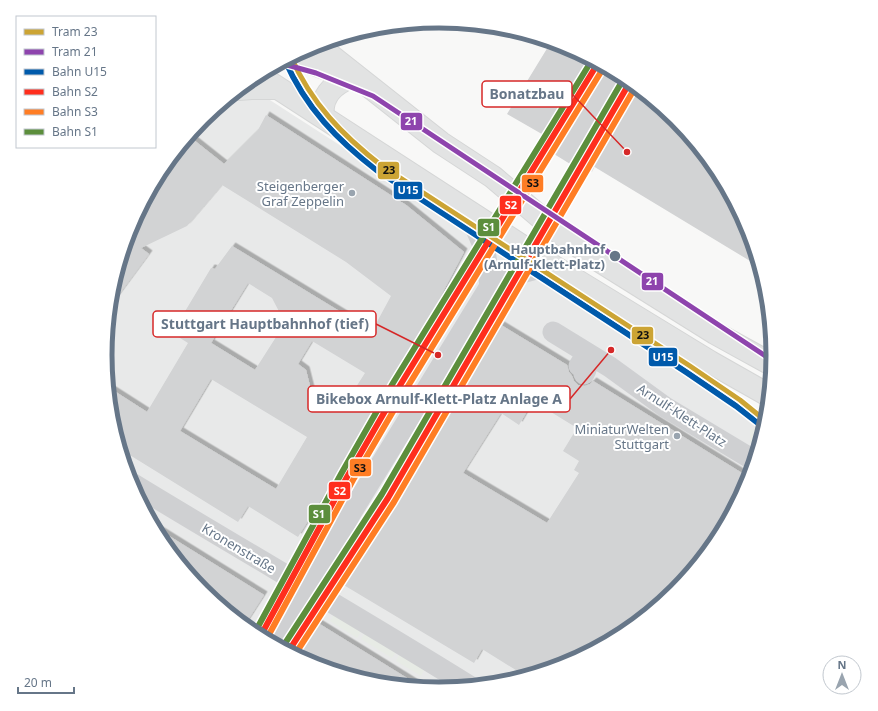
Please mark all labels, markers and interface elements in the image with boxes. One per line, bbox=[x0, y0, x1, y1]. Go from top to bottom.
legend bbox=[16, 16, 156, 148]
text: Tram 23 bbox=[52, 23, 98, 40]
text: Tram 21 bbox=[52, 43, 98, 60]
text: Bahn U15 bbox=[52, 63, 107, 80]
callout: Bonatzbau bbox=[482, 81, 572, 107]
text: Bahn S2 bbox=[52, 83, 98, 100]
text: Bonatzbau bbox=[490, 84, 564, 103]
text: Bahn S3 bbox=[52, 103, 98, 120]
line badge: 21 bbox=[400, 112, 423, 131]
text: 21 bbox=[405, 113, 417, 128]
text: Bahn S1 bbox=[52, 123, 98, 140]
line badge: 23 bbox=[377, 161, 400, 180]
text: 23 bbox=[383, 162, 395, 177]
line badge: S3 bbox=[521, 174, 544, 193]
text: S3 bbox=[527, 175, 539, 190]
place label: Steigenberger Graf Zeppelin bbox=[257, 177, 345, 210]
line badge: U15 bbox=[393, 181, 423, 200]
text: U15 bbox=[398, 182, 418, 197]
marker: Steigenberger Graf Zeppelin bbox=[347, 188, 357, 198]
line badge: S2 bbox=[499, 195, 522, 215]
text: S2 bbox=[505, 197, 517, 212]
line badge: S1 bbox=[477, 218, 500, 237]
text: S1 bbox=[483, 219, 495, 234]
place label: Hauptbahnhof (Arnulf-Klett-Platz) bbox=[484, 240, 606, 273]
marker: Hauptbahnhof (Arnulf-Klett-Platz) bbox=[608, 249, 622, 263]
line badge: 21 bbox=[641, 272, 664, 291]
text: 21 bbox=[646, 273, 658, 288]
callout: Stuttgart Hauptbahnhof (tief) bbox=[153, 311, 376, 337]
text: Stuttgart Hauptbahnhof (tief) bbox=[161, 314, 369, 333]
line badge: 23 bbox=[631, 326, 654, 345]
text: 23 bbox=[637, 327, 649, 342]
line badge: U15 bbox=[648, 347, 678, 367]
text: U15 bbox=[653, 349, 673, 364]
street label: Arnulf-Klett-Platz bbox=[634, 379, 730, 451]
callout: Bikebox Arnulf-Klett-Platz Anlage A bbox=[308, 386, 570, 412]
text: Bikebox Arnulf-Klett-Platz Anlage A bbox=[316, 389, 562, 408]
place label: MiniaturWelten Stuttgart bbox=[575, 420, 669, 453]
marker: MiniaturWelten Stuttgart bbox=[672, 431, 682, 441]
line badge: S3 bbox=[349, 458, 372, 477]
text: S3 bbox=[354, 460, 366, 475]
line badge: S2 bbox=[328, 481, 351, 500]
text: S2 bbox=[334, 483, 346, 498]
line badge: S1 bbox=[308, 504, 331, 524]
text: S1 bbox=[313, 506, 325, 521]
street label: Kronenstraße bbox=[199, 519, 279, 577]
north arrow bbox=[822, 655, 862, 695]
text: N bbox=[838, 657, 846, 672]
scale bar bbox=[18, 669, 74, 695]
text: 20 m bbox=[24, 674, 52, 691]

